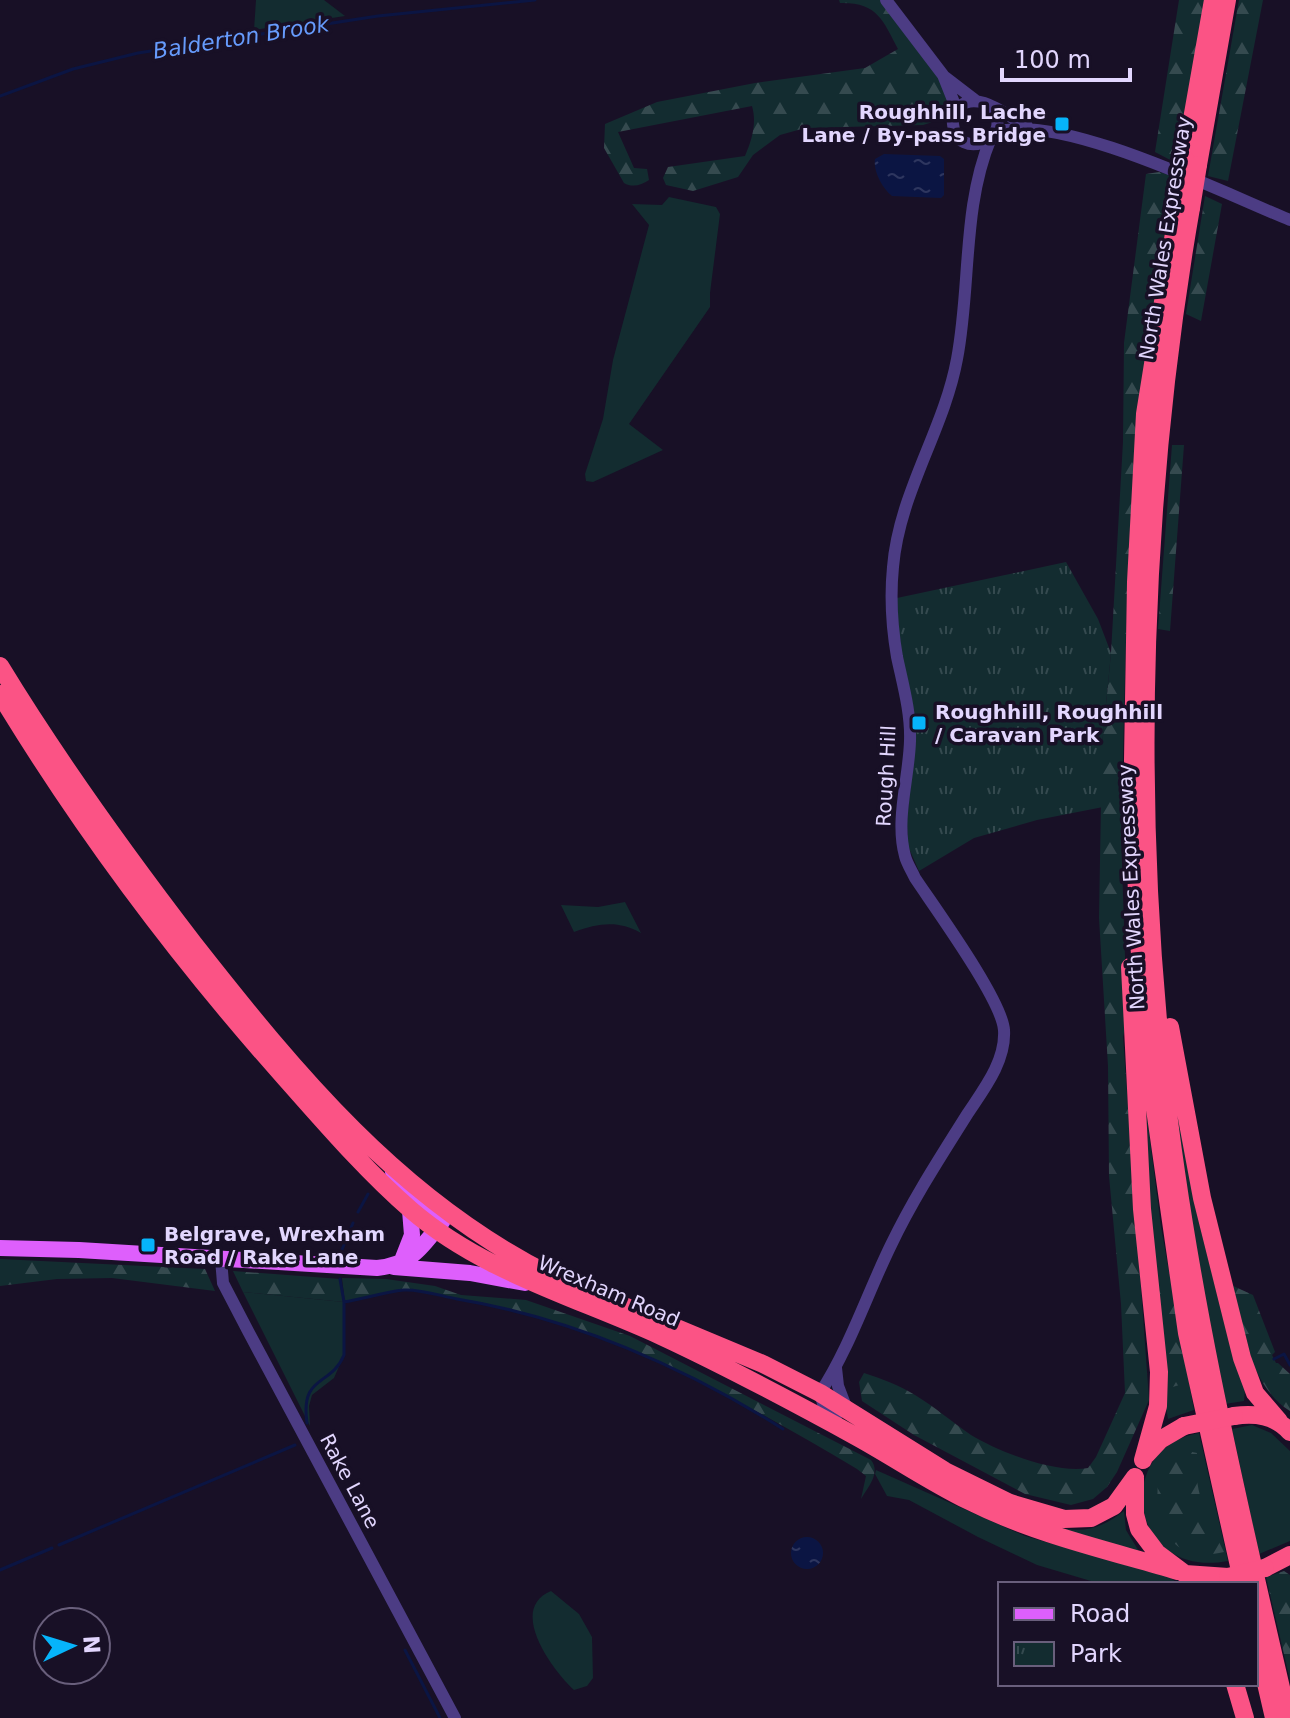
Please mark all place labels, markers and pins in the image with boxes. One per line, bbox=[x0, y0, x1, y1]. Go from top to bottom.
place label: Roughhill, Lache Lane / By-pass Bridge bbox=[801, 100, 1046, 147]
marker: Roughhill, Lache Lane / By-pass Bridge bbox=[1053, 115, 1071, 133]
place label: Roughhill, Roughhill / Caravan Park bbox=[935, 700, 1163, 747]
marker: Roughhill, Roughhill / Caravan Park bbox=[910, 714, 928, 732]
place label: Belgrave, Wrexham Road / Rake Lane bbox=[164, 1222, 385, 1269]
marker: Belgrave, Wrexham Road / Rake Lane bbox=[139, 1236, 157, 1254]

